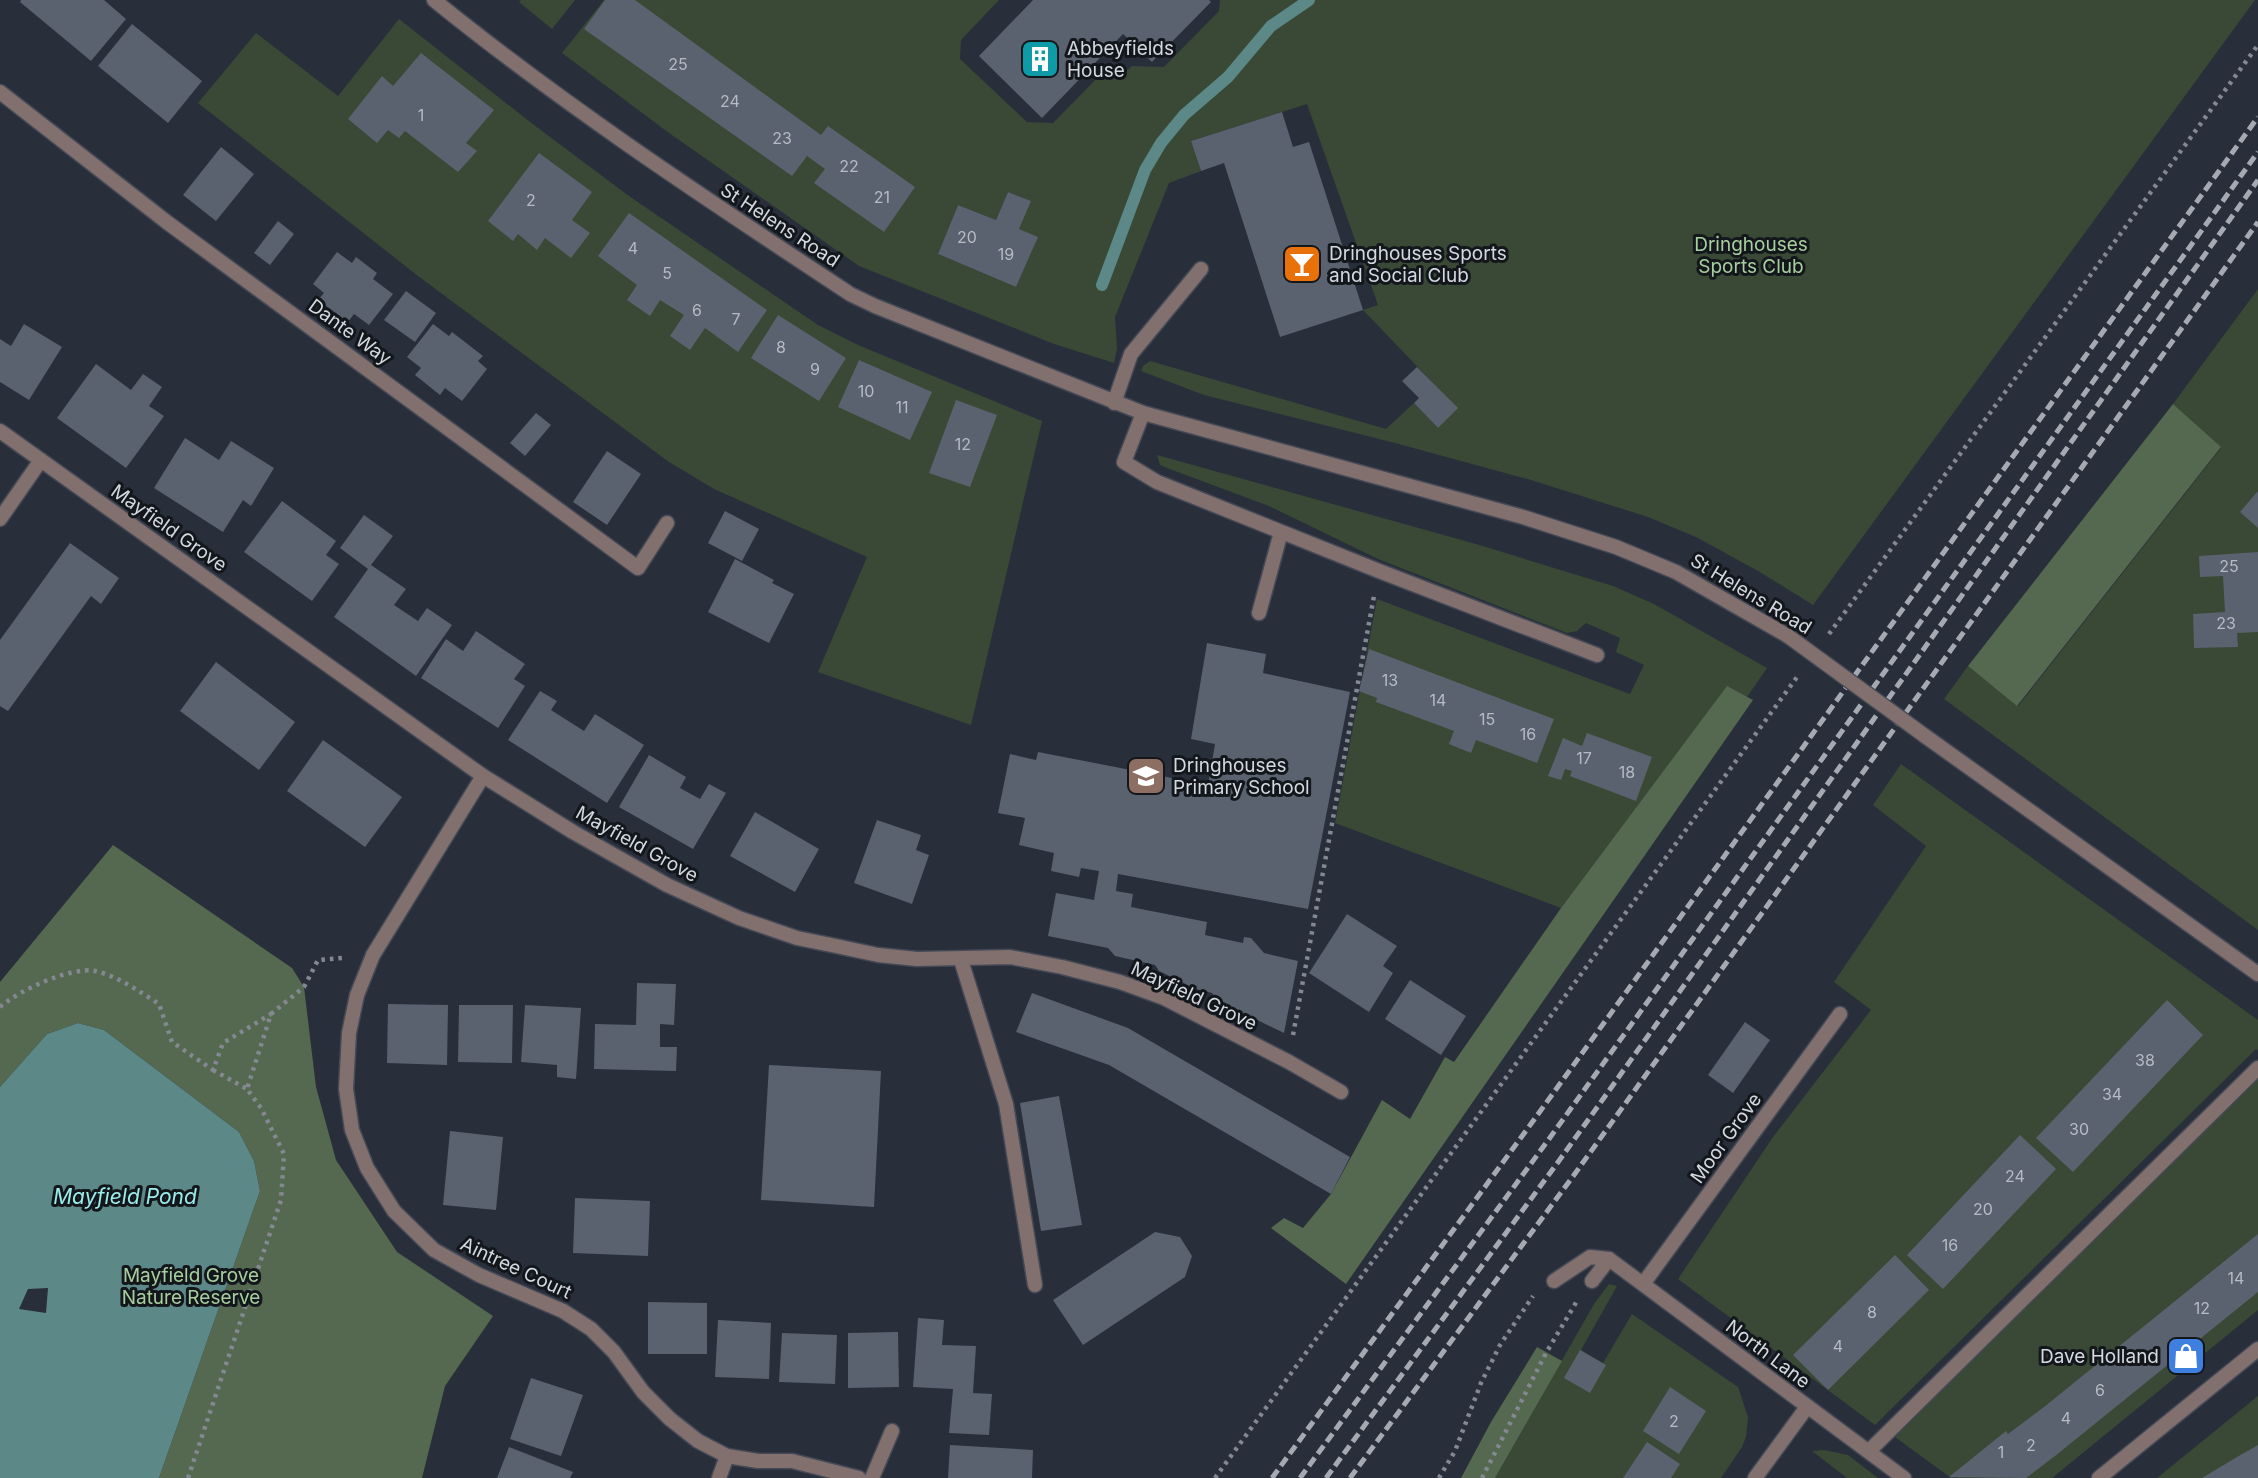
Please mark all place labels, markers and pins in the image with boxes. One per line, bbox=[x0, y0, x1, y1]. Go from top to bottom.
place label: Abbeyfields House bbox=[1067, 37, 1174, 82]
building icon: Abbeyfields House bbox=[1019, 38, 1061, 80]
place label: Dringhouses Sports and Social Club bbox=[1329, 242, 1507, 287]
bar icon: Dringhouses Sports and Social Club bbox=[1281, 243, 1323, 285]
place label: Dringhouses Primary School bbox=[1173, 754, 1310, 799]
school or university icon: Dringhouses Primary School bbox=[1125, 755, 1167, 797]
shop icon: Dave Holland bbox=[2165, 1335, 2207, 1377]
place label: Dave Holland bbox=[2040, 1345, 2159, 1368]

